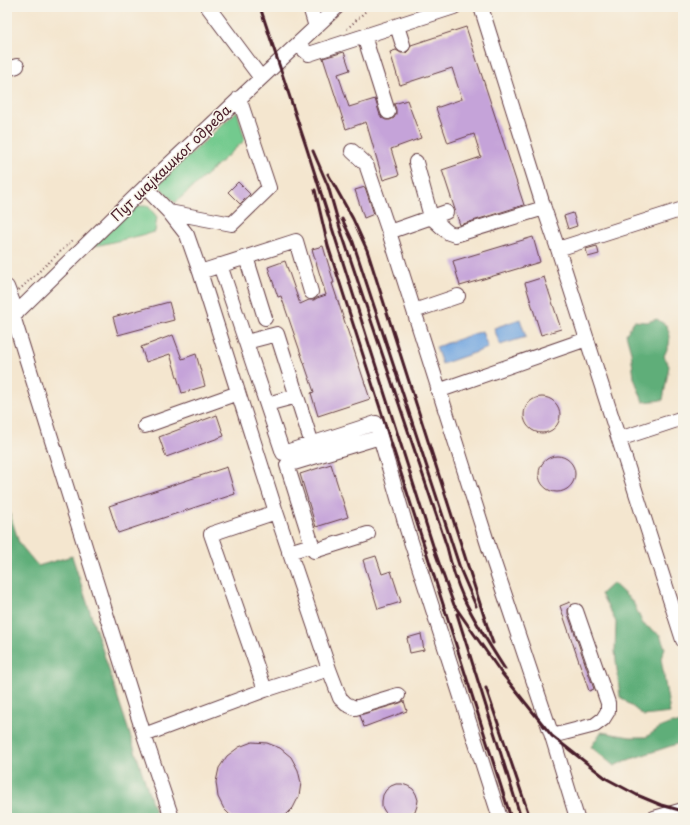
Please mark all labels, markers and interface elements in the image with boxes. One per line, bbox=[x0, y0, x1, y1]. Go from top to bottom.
street label: Пут шајкашког одреда bbox=[106, 99, 236, 226]

